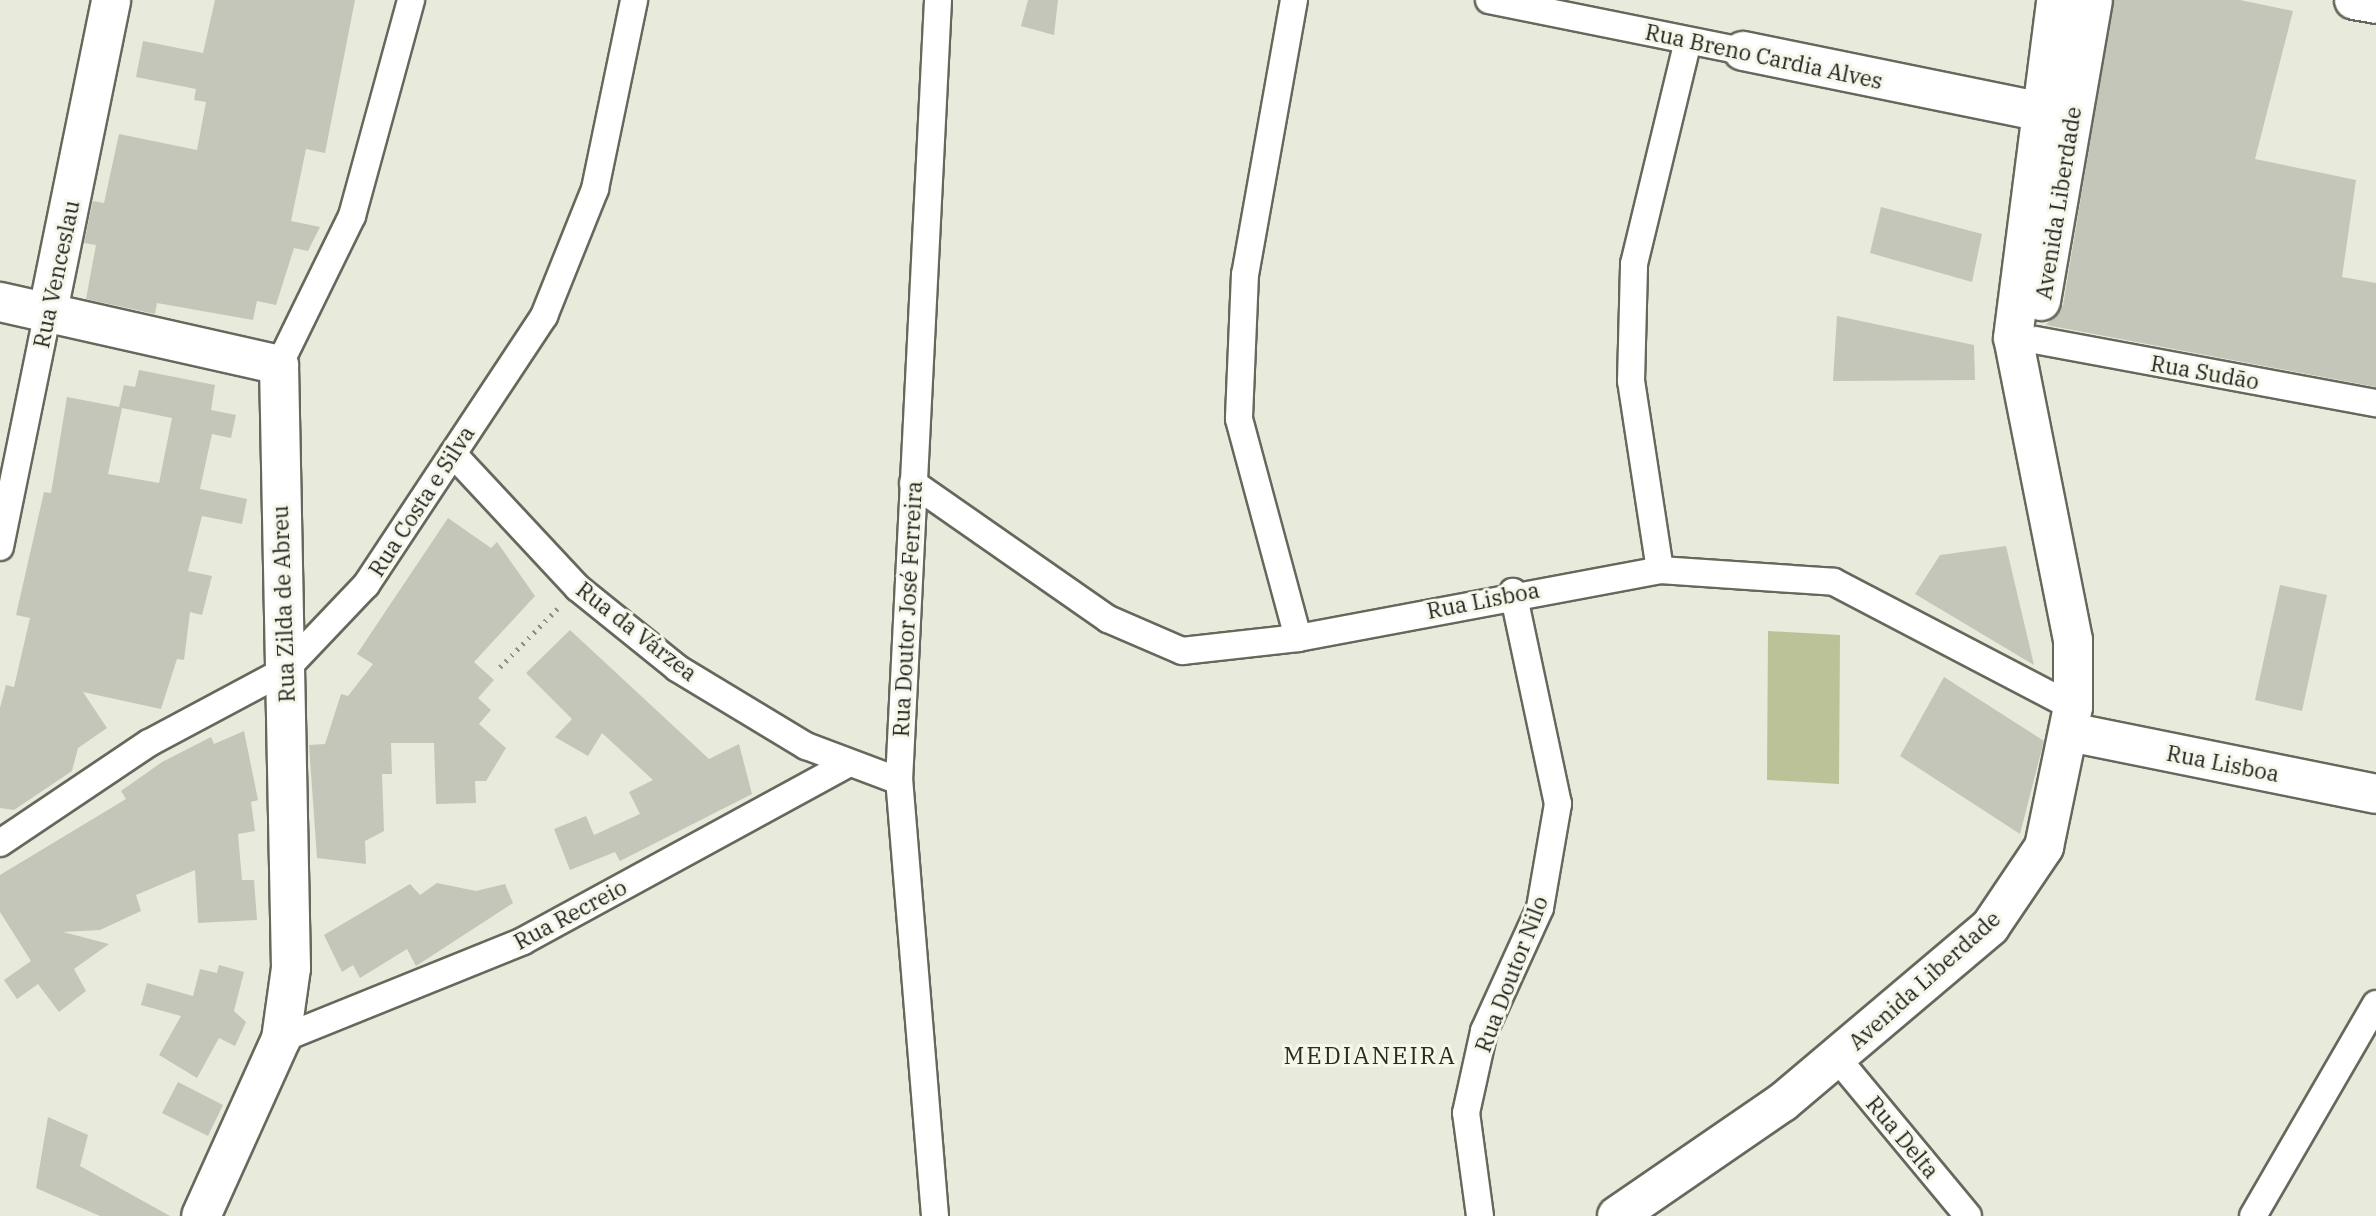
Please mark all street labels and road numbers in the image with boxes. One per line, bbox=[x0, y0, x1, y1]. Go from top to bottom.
street label: Rua Breno Cardia Alves bbox=[1643, 18, 1885, 94]
street label: Avenida Liberdade bbox=[2030, 105, 2086, 301]
street label: Rua Venceslau bbox=[27, 198, 85, 350]
street label: Rua Sudão bbox=[2149, 349, 2261, 395]
street label: Rua Costa e Silva bbox=[362, 421, 480, 581]
street label: Rua Doutor José Ferreira bbox=[887, 480, 927, 738]
street label: Rua Zilda de Abreu bbox=[266, 505, 300, 703]
street label: Rua da Várzea bbox=[571, 576, 703, 686]
street label: Rua Lisboa bbox=[1424, 576, 1542, 624]
street label: Rua Lisboa bbox=[2164, 739, 2282, 787]
street label: Rua Recreio bbox=[509, 873, 631, 955]
street label: Rua Doutor Nilo bbox=[1469, 892, 1553, 1056]
street label: Avenida Liberdade bbox=[1843, 905, 2005, 1055]
street label: Rua Delta bbox=[1861, 1091, 1945, 1183]

